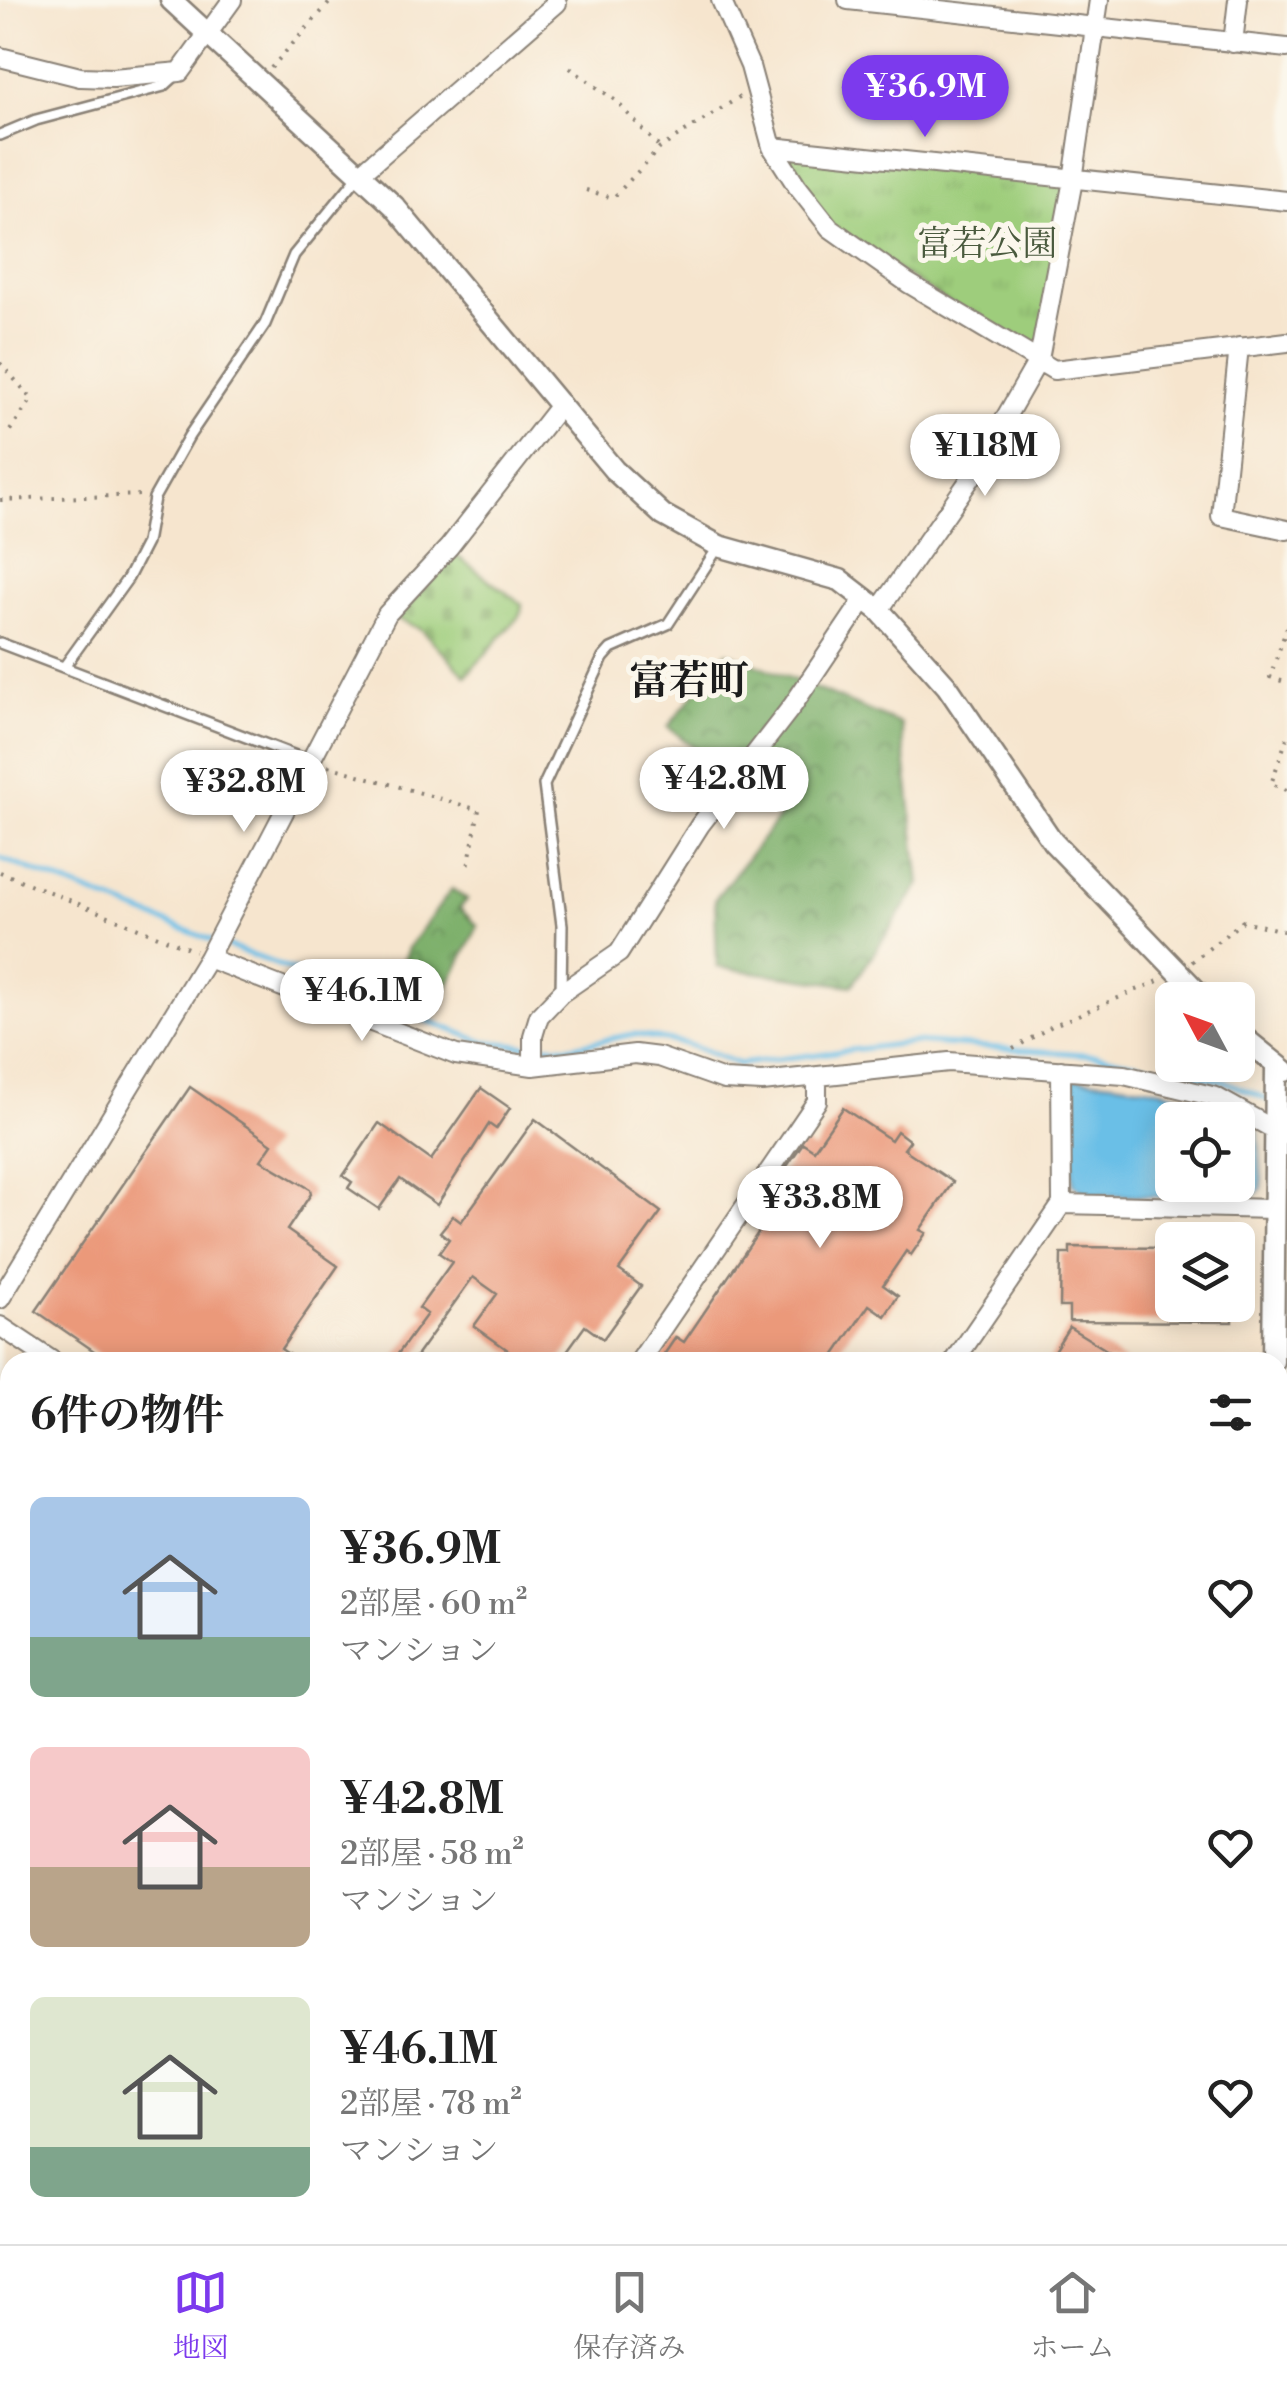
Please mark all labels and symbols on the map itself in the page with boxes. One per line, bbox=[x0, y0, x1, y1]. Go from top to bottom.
pin: ¥36.9M bbox=[844, 55, 1006, 140]
park label: 富若公園 bbox=[917, 223, 1057, 266]
pin: ¥118M bbox=[915, 414, 1055, 499]
district label: 富若町 bbox=[629, 657, 749, 707]
pin: ¥42.8M bbox=[643, 747, 805, 832]
pin: ¥32.8M bbox=[163, 750, 325, 835]
pin: ¥46.1M bbox=[281, 959, 443, 1044]
north arrow bbox=[1155, 982, 1255, 1082]
pin: ¥33.8M bbox=[739, 1166, 901, 1251]

